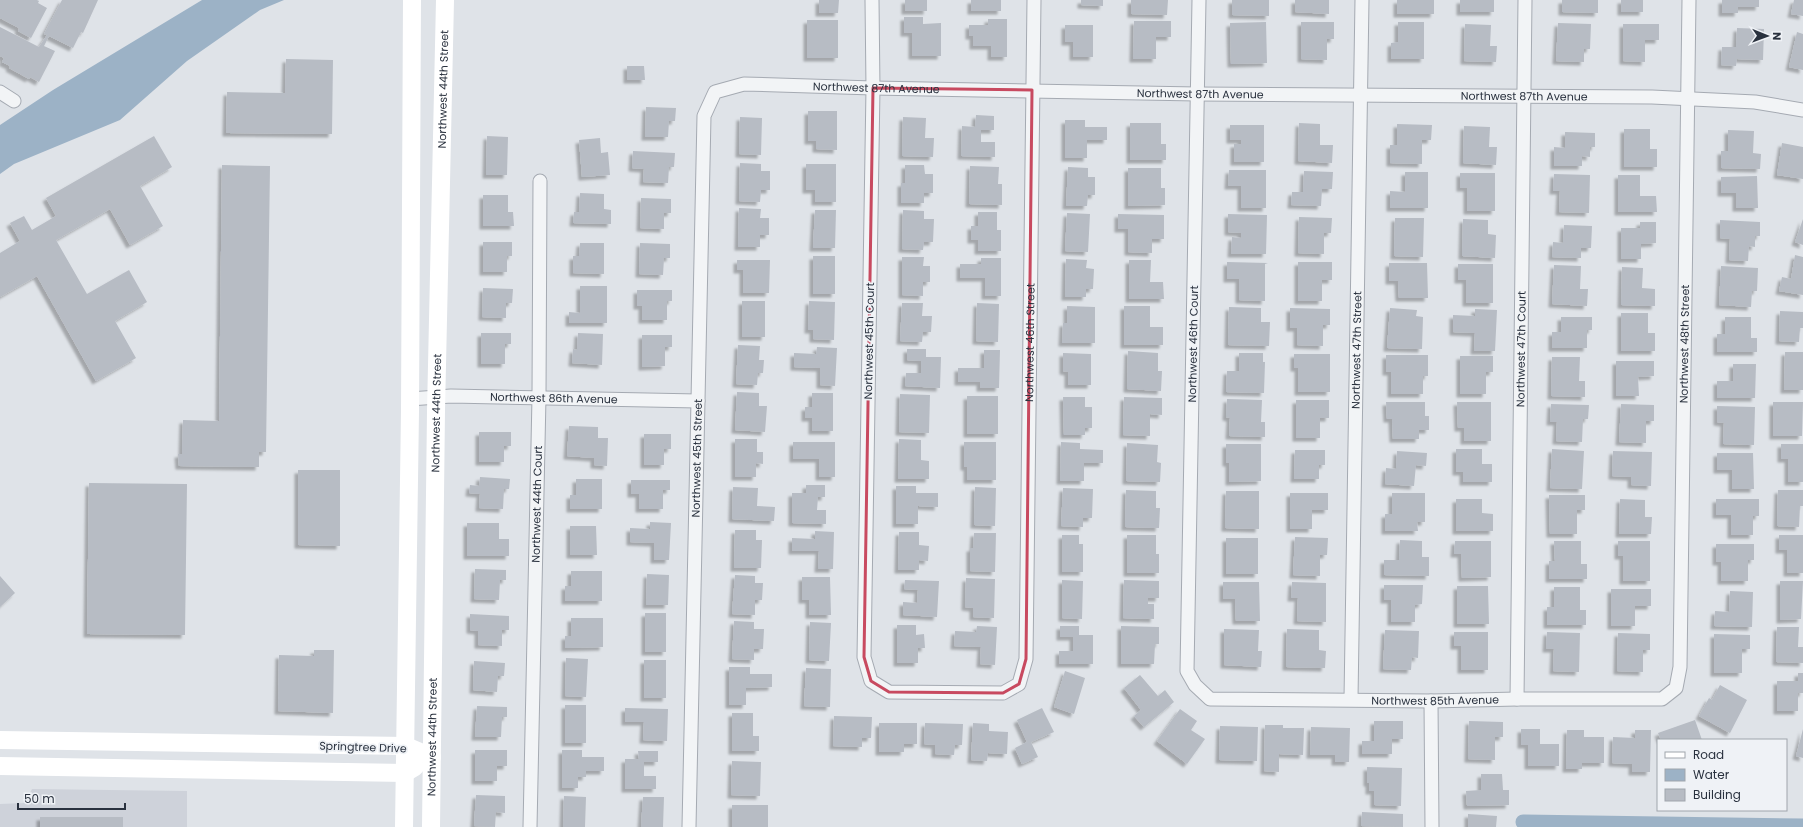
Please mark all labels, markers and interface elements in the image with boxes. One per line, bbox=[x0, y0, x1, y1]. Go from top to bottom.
north arrow bbox=[1747, 16, 1787, 56]
street label: Northwest 44th Street bbox=[434, 30, 452, 149]
text: N bbox=[1769, 32, 1785, 40]
street label: Northwest 87th Avenue bbox=[813, 78, 940, 97]
street label: Northwest 87th Avenue bbox=[1137, 85, 1264, 102]
street label: Northwest 87th Avenue bbox=[1461, 88, 1588, 105]
street label: Northwest 45th Court bbox=[860, 282, 878, 400]
street label: Northwest 46th Street bbox=[1021, 283, 1039, 402]
street label: Northwest 46th Court bbox=[1184, 285, 1202, 403]
street label: Northwest 48th Street bbox=[1676, 285, 1693, 403]
street label: Northwest 47th Street bbox=[1348, 291, 1365, 409]
street label: Northwest 47th Court bbox=[1512, 291, 1530, 407]
street label: Northwest 44th Street bbox=[427, 354, 445, 472]
street label: Northwest 86th Avenue bbox=[490, 389, 618, 407]
street label: Northwest 45th Street bbox=[688, 399, 706, 518]
street label: Northwest 44th Court bbox=[528, 445, 546, 563]
street label: Northwest 44th Street bbox=[423, 678, 441, 796]
street label: Northwest 85th Avenue bbox=[1371, 691, 1499, 709]
street label: Springtree Drive bbox=[319, 737, 407, 757]
legend bbox=[1657, 739, 1787, 811]
text: Road bbox=[1693, 746, 1724, 763]
text: Water bbox=[1693, 766, 1730, 783]
scale bar bbox=[18, 785, 125, 811]
text: Building bbox=[1693, 786, 1741, 803]
text: 50 m bbox=[24, 790, 55, 807]

